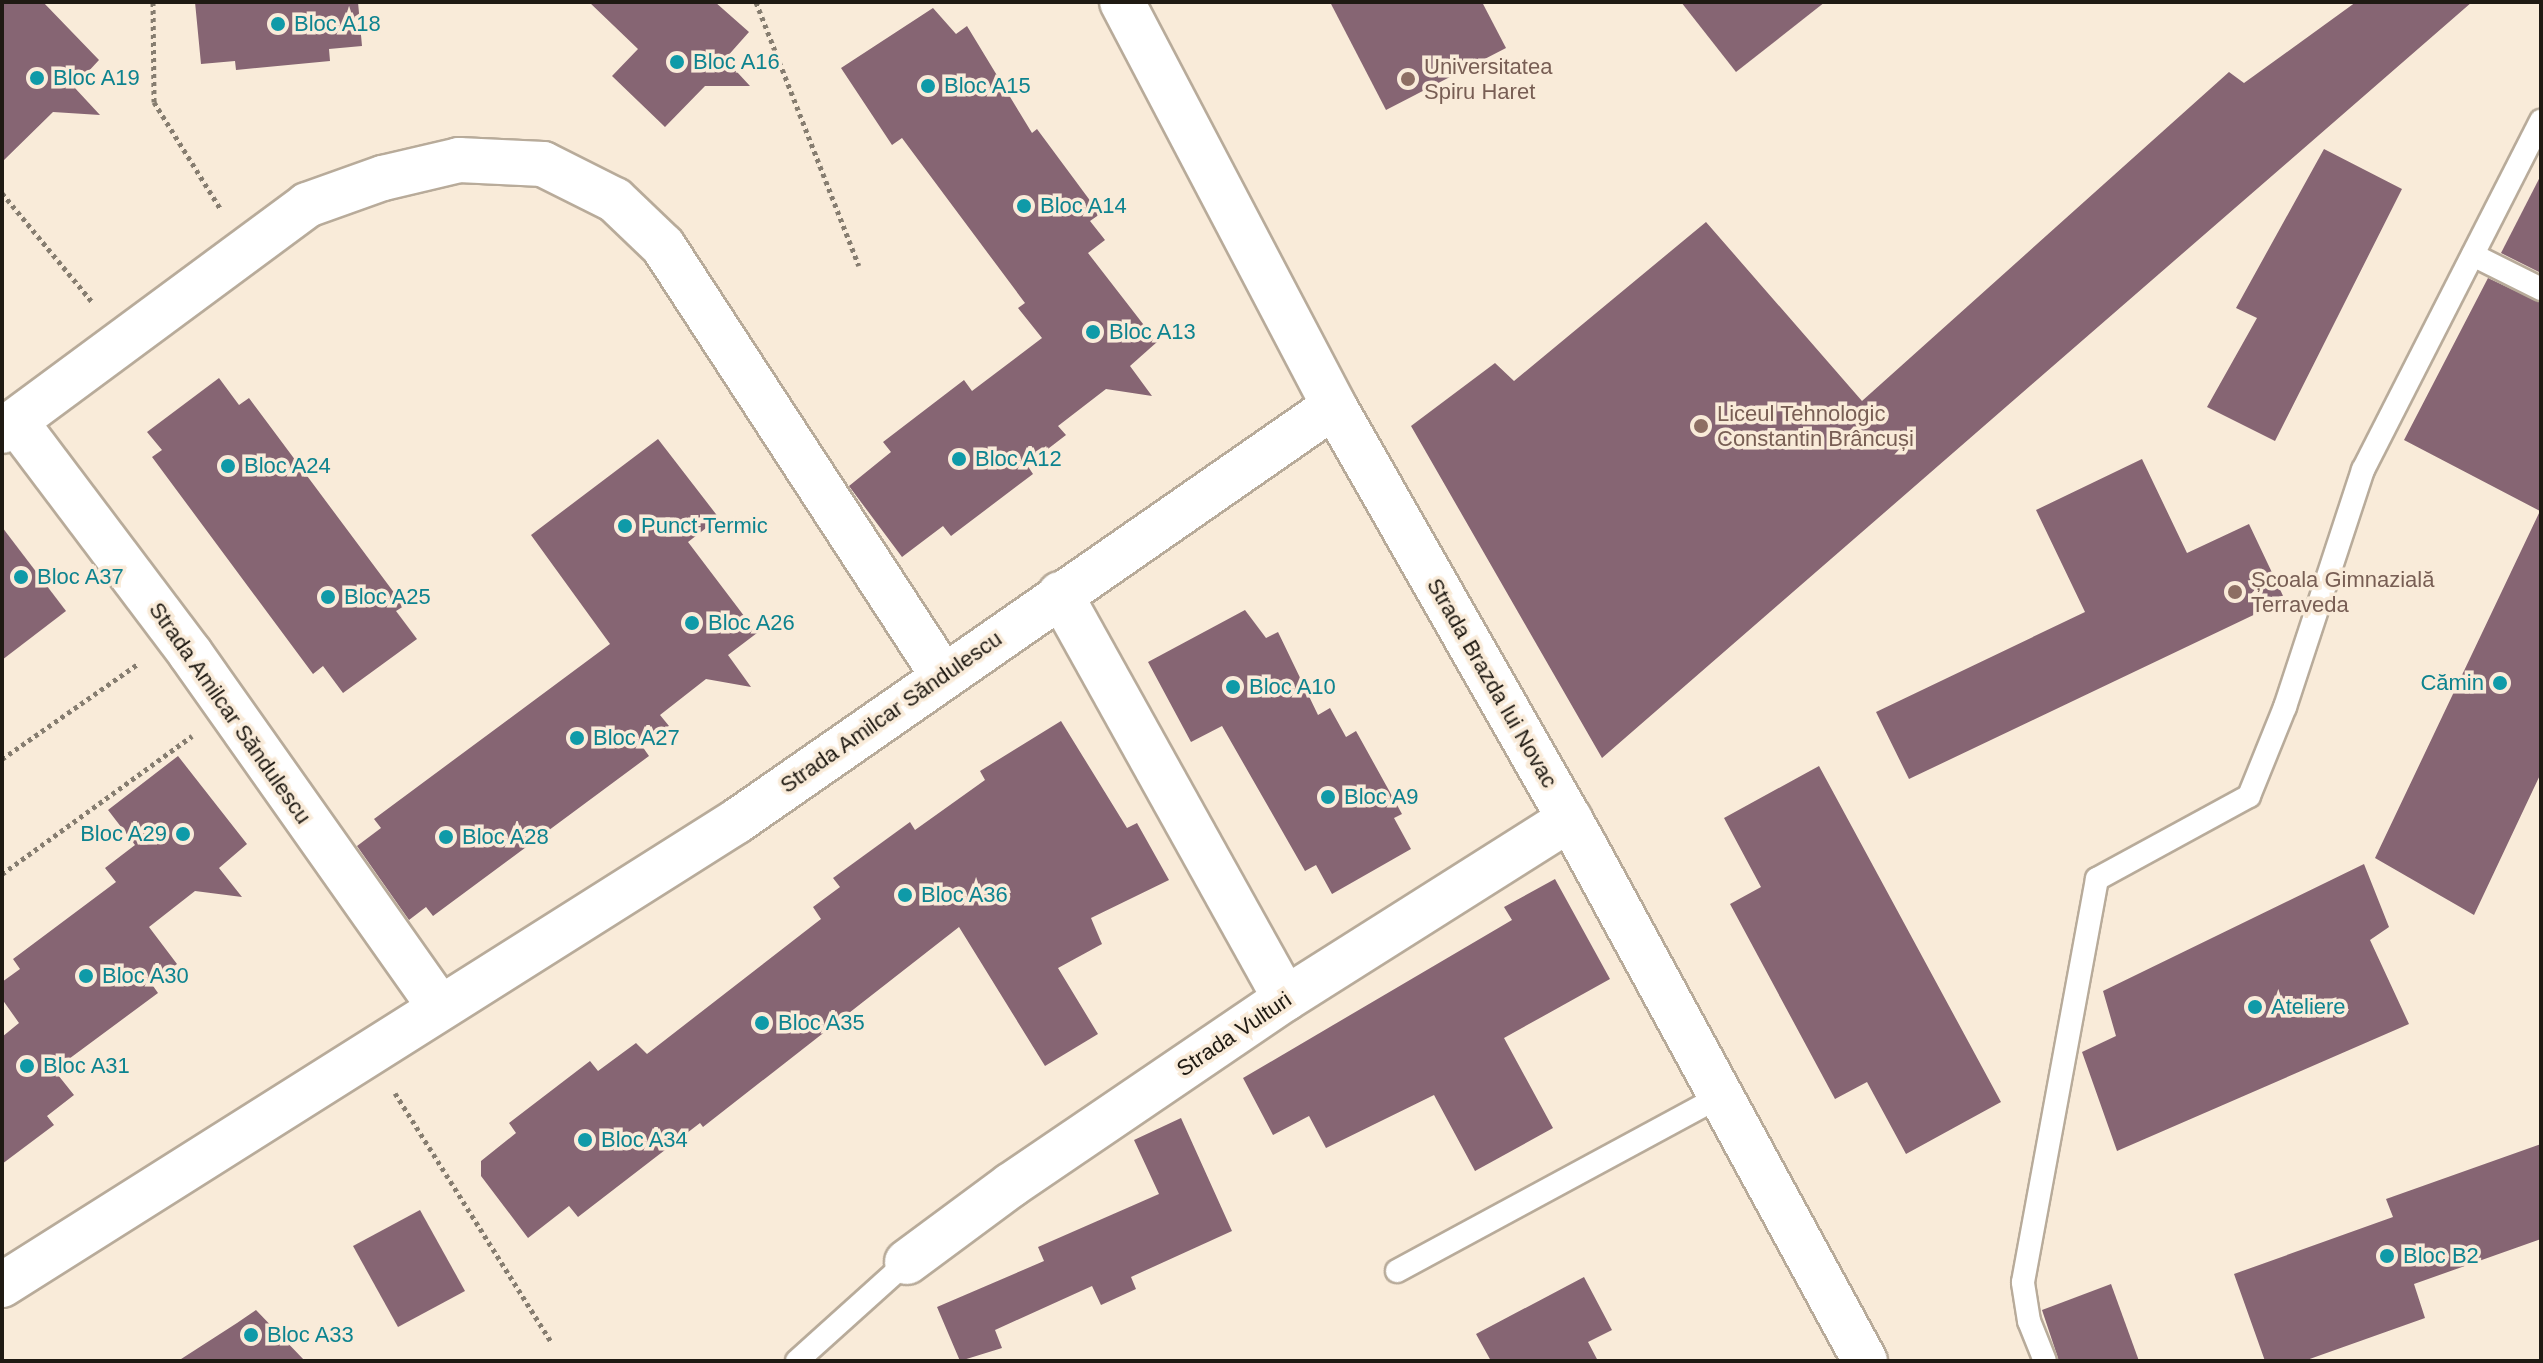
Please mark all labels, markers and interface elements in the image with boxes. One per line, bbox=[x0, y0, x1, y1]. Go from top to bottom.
place label: Bloc A18 bbox=[294, 11, 382, 37]
marker: Bloc A18 bbox=[269, 15, 287, 33]
place label: Bloc A16 bbox=[693, 49, 781, 75]
marker: Bloc A16 bbox=[668, 53, 686, 71]
place label: Universitatea Spiru Haret bbox=[1424, 53, 1552, 104]
place label: Bloc A19 bbox=[53, 65, 141, 91]
marker: Bloc A19 bbox=[28, 69, 46, 87]
marker: Universitatea Spiru Haret bbox=[1399, 70, 1417, 88]
place label: Bloc A15 bbox=[944, 73, 1032, 99]
marker: Bloc A15 bbox=[919, 77, 937, 95]
place label: Bloc A14 bbox=[1040, 193, 1128, 219]
marker: Bloc A14 bbox=[1015, 197, 1033, 215]
place label: Bloc A13 bbox=[1109, 319, 1197, 345]
marker: Bloc A13 bbox=[1084, 323, 1102, 341]
place label: Liceul Tehnologic Constantin Brâncuși bbox=[1717, 400, 1914, 452]
marker: Liceul Tehnologic Constantin Brâncuși bbox=[1692, 417, 1710, 435]
place label: Bloc A12 bbox=[975, 446, 1063, 472]
marker: Bloc A12 bbox=[950, 450, 968, 468]
place label: Bloc A24 bbox=[244, 453, 332, 479]
marker: Bloc A24 bbox=[219, 457, 237, 475]
place label: Punct Termic bbox=[641, 513, 768, 539]
marker: Punct Termic bbox=[616, 517, 634, 535]
place label: Bloc A37 bbox=[37, 564, 125, 590]
place label: Școala Gimnazială Terraveda bbox=[2251, 566, 2434, 618]
marker: Bloc A37 bbox=[12, 568, 30, 586]
street label: Strada Brazda lui Novac bbox=[1421, 574, 1563, 792]
marker: Școala Gimnazială Terraveda bbox=[2226, 583, 2244, 601]
place label: Bloc A25 bbox=[344, 584, 432, 610]
marker: Bloc A25 bbox=[319, 588, 337, 606]
street label: Strada Amilcar Săndulescu bbox=[143, 597, 317, 829]
place label: Bloc A26 bbox=[708, 610, 796, 636]
marker: Bloc A26 bbox=[683, 614, 701, 632]
street label: Strada Amilcar Săndulescu bbox=[775, 625, 1007, 799]
place label: Cămin bbox=[2420, 670, 2484, 696]
place label: Bloc A10 bbox=[1249, 674, 1337, 700]
marker: Cămin bbox=[2491, 674, 2509, 692]
marker: Bloc A10 bbox=[1224, 678, 1242, 696]
place label: Bloc A27 bbox=[593, 725, 681, 751]
marker: Bloc A27 bbox=[568, 729, 586, 747]
place label: Bloc A9 bbox=[1344, 784, 1420, 810]
marker: Bloc A9 bbox=[1319, 788, 1337, 806]
place label: Bloc A29 bbox=[79, 821, 167, 847]
place label: Bloc A28 bbox=[462, 824, 550, 850]
marker: Bloc A29 bbox=[174, 825, 192, 843]
marker: Bloc A28 bbox=[437, 828, 455, 846]
place label: Bloc A36 bbox=[921, 882, 1009, 908]
marker: Bloc A36 bbox=[896, 886, 914, 904]
place label: Bloc A30 bbox=[102, 963, 190, 989]
marker: Bloc A30 bbox=[77, 967, 95, 985]
street label: Strada Vulturi bbox=[1172, 986, 1296, 1082]
place label: Ateliere bbox=[2271, 994, 2346, 1020]
marker: Ateliere bbox=[2246, 998, 2264, 1016]
place label: Bloc A35 bbox=[778, 1010, 866, 1036]
marker: Bloc A35 bbox=[753, 1014, 771, 1032]
place label: Bloc A31 bbox=[43, 1053, 131, 1079]
marker: Bloc A31 bbox=[18, 1057, 36, 1075]
place label: Bloc A34 bbox=[601, 1127, 689, 1153]
marker: Bloc A34 bbox=[576, 1131, 594, 1149]
place label: Bloc B2 bbox=[2403, 1243, 2479, 1269]
marker: Bloc B2 bbox=[2378, 1247, 2396, 1265]
place label: Bloc A33 bbox=[267, 1322, 355, 1348]
marker: Bloc A33 bbox=[242, 1326, 260, 1344]

